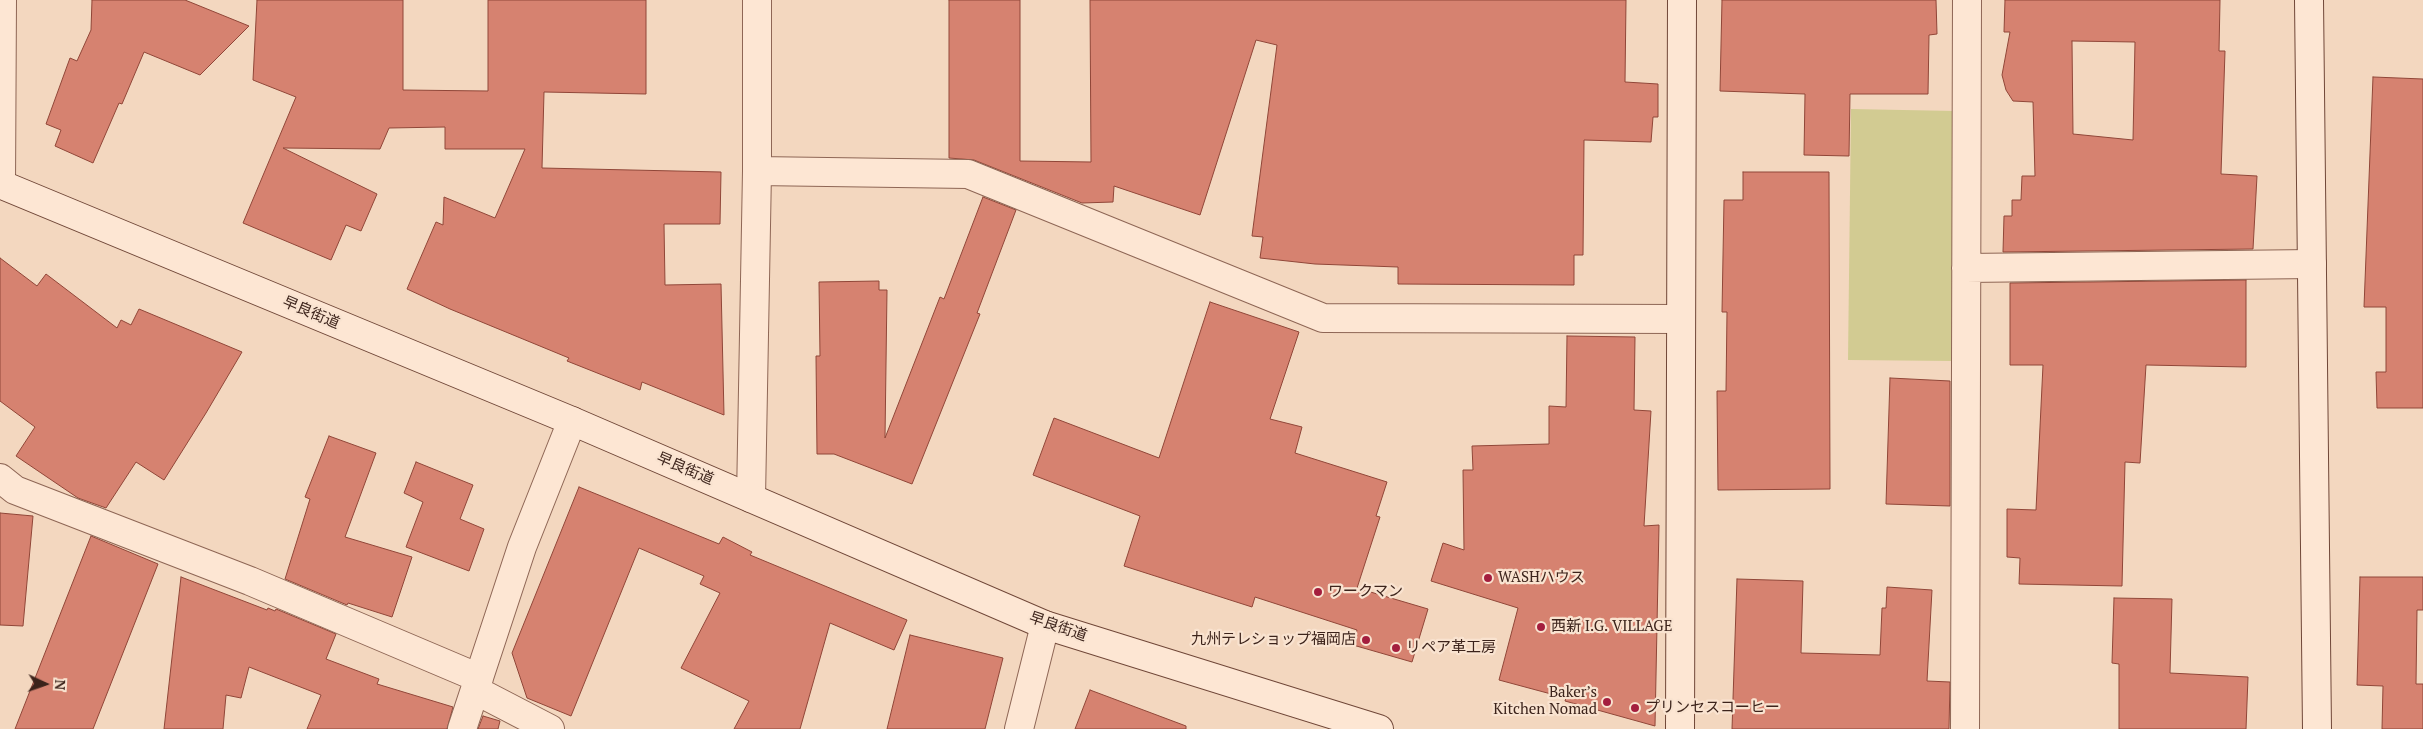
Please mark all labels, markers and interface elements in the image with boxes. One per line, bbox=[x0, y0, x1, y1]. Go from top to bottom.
street label: 早良街道 bbox=[280, 293, 342, 333]
street label: 早良街道 bbox=[654, 449, 716, 489]
place label: WASHハウス bbox=[1498, 569, 1585, 587]
marker: WASHハウス bbox=[1482, 572, 1494, 584]
place label: ワークマン bbox=[1328, 583, 1403, 601]
marker: ワークマン bbox=[1312, 586, 1324, 598]
street label: 早良街道 bbox=[1027, 609, 1089, 645]
place label: 西新 I.G. VILLAGE bbox=[1551, 618, 1672, 636]
marker: 西新 I.G. VILLAGE bbox=[1535, 621, 1547, 633]
place label: 九州テレショップ福岡店 bbox=[1191, 631, 1356, 649]
marker: 九州テレショップ福岡店 bbox=[1360, 634, 1372, 646]
place label: リペア革工房 bbox=[1406, 639, 1496, 657]
marker: リペア革工房 bbox=[1390, 642, 1402, 654]
north arrow bbox=[20, 659, 70, 709]
text: N bbox=[51, 679, 70, 691]
place label: Baker’s Kitchen Nomad bbox=[1493, 684, 1597, 719]
marker: Baker’s Kitchen Nomad bbox=[1601, 696, 1613, 708]
place label: プリンセスコーヒー bbox=[1645, 699, 1780, 717]
marker: プリンセスコーヒー bbox=[1629, 702, 1641, 714]

